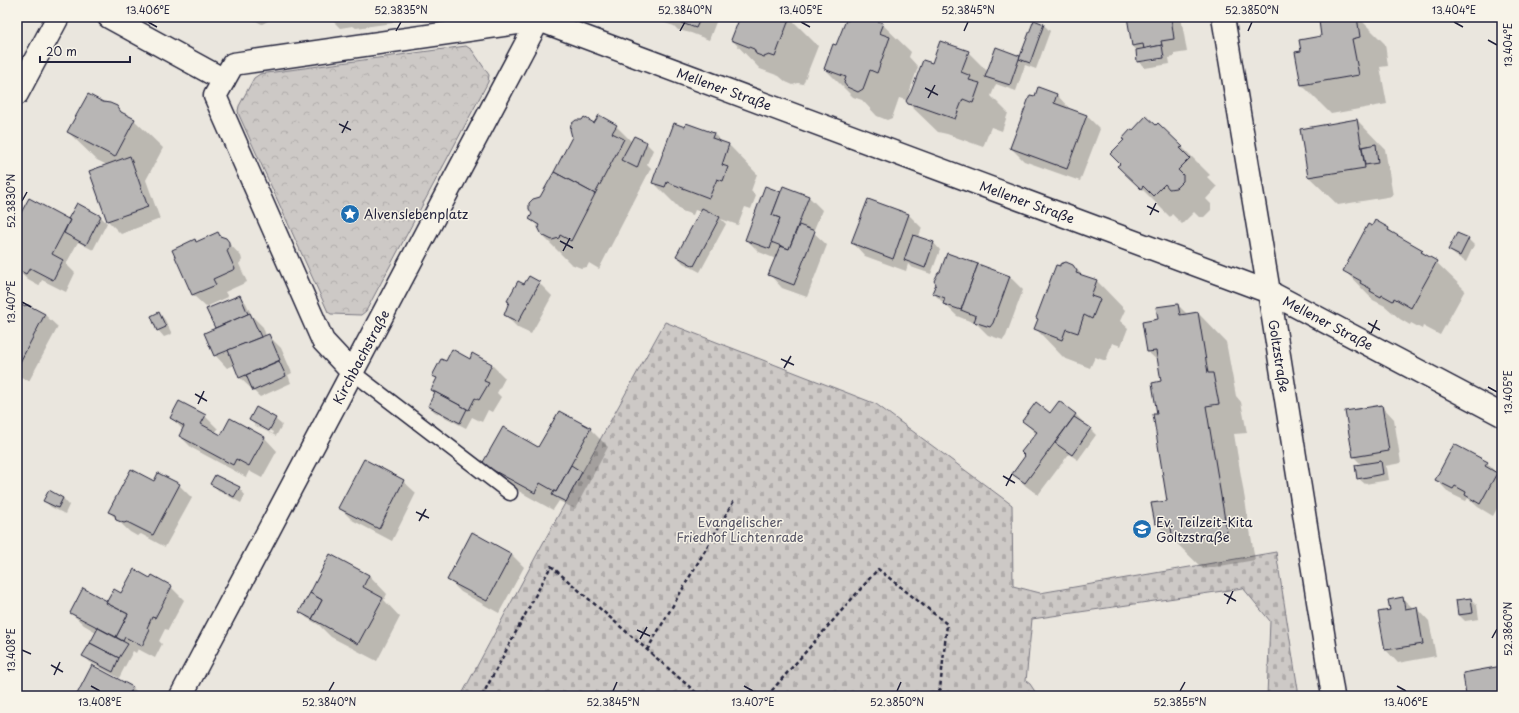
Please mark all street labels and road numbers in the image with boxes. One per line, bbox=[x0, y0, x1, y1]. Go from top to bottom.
street label: Mellener Straße bbox=[674, 63, 774, 115]
street label: Mellener Straße bbox=[977, 176, 1077, 228]
street label: Mellener Straße bbox=[1280, 291, 1377, 354]
street label: Kirchbachstraße bbox=[328, 306, 394, 407]
street label: Goltzstraße bbox=[1264, 318, 1295, 394]

